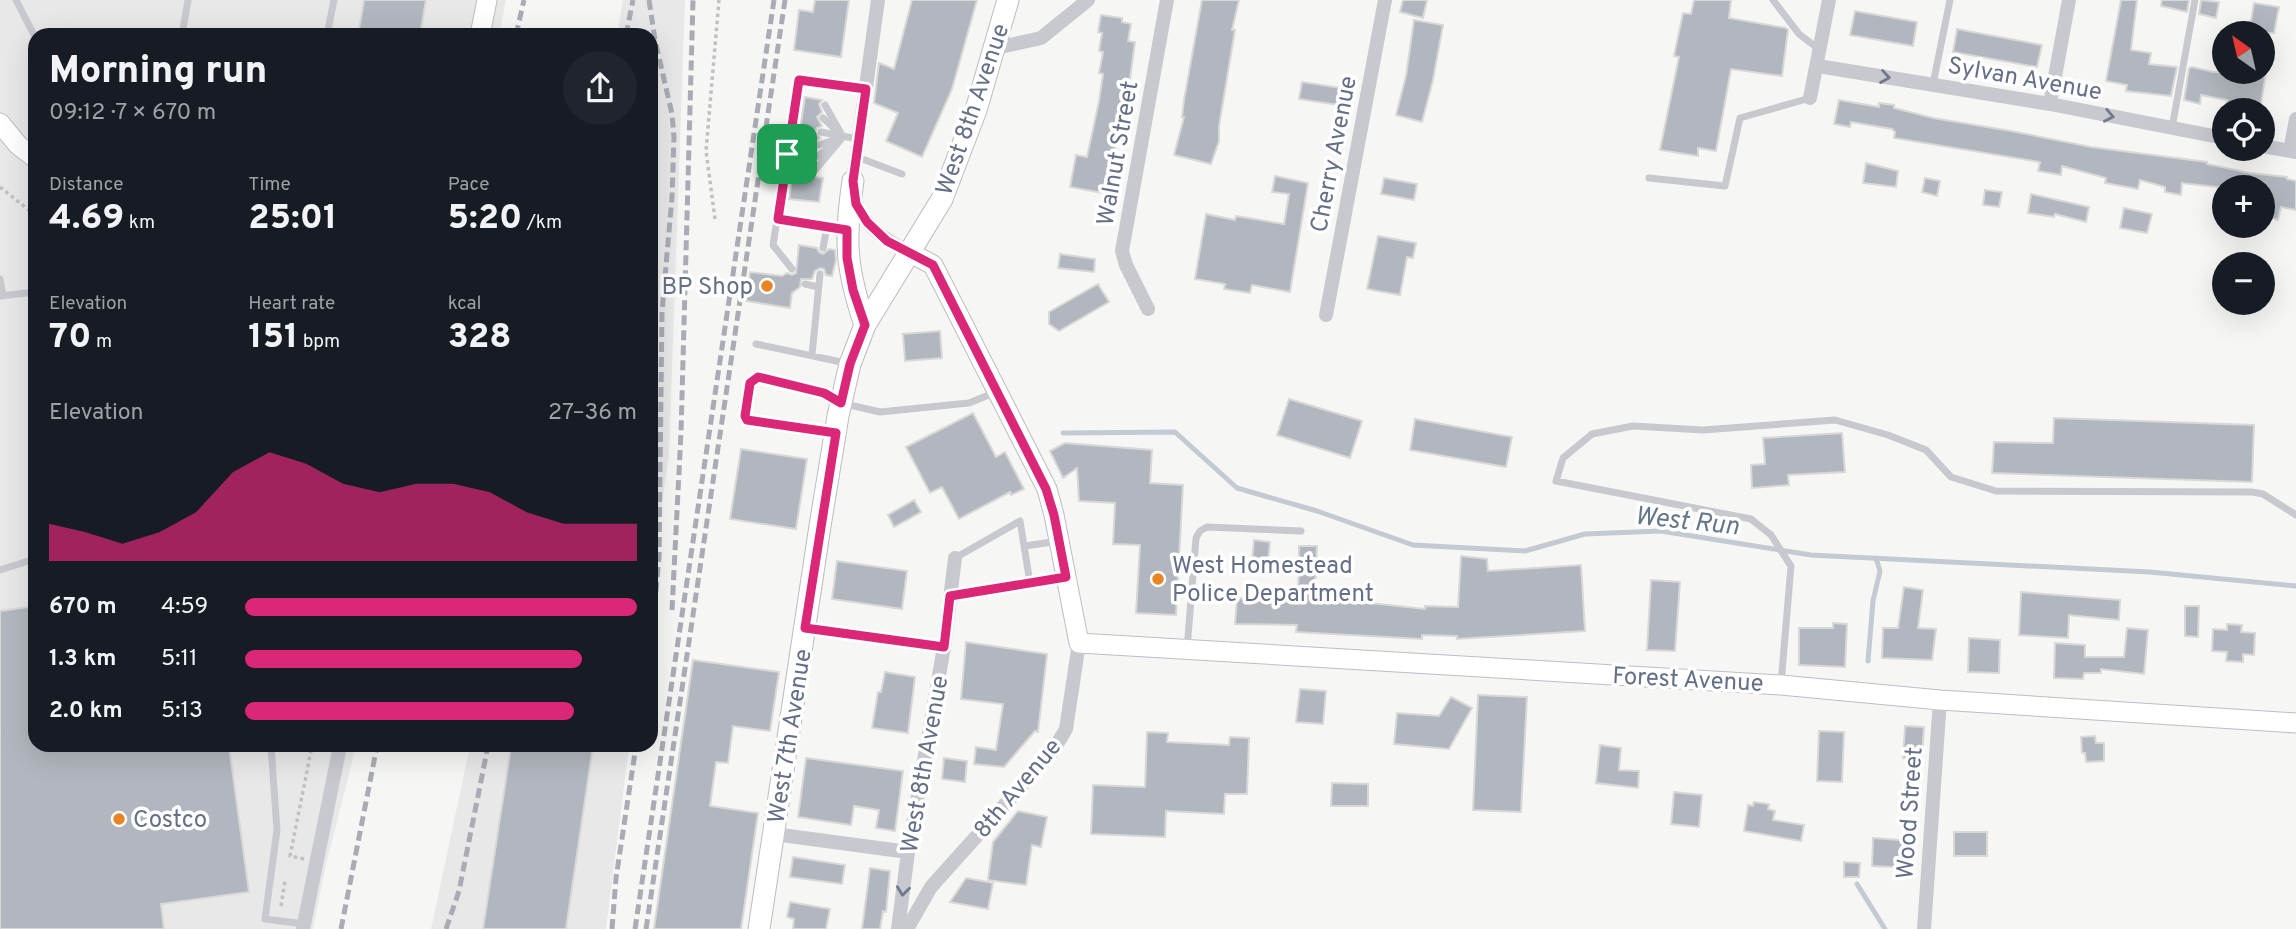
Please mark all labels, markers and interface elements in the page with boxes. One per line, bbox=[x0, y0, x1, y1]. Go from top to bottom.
street label: West 8th Avenue bbox=[931, 20, 1017, 199]
north arrow bbox=[2212, 21, 2275, 84]
map controls bbox=[2212, 21, 2275, 315]
text: Morning run bbox=[49, 48, 267, 97]
button: share bbox=[563, 51, 637, 125]
street label: Sylvan Avenue bbox=[1945, 52, 2104, 108]
one-way arrow bbox=[1879, 69, 1891, 84]
street label: Cherry Avenue bbox=[1305, 74, 1365, 235]
street label: Walnut Street bbox=[1091, 79, 1146, 228]
button: locate bbox=[2212, 98, 2275, 161]
text: 09:12 · 7 × 670 m bbox=[49, 99, 216, 128]
one-way arrow bbox=[2103, 107, 2115, 122]
pin bbox=[757, 124, 817, 184]
icon: arrive bbox=[768, 135, 806, 173]
text: Distance bbox=[49, 173, 124, 197]
text: Time bbox=[248, 173, 291, 197]
text: Pace bbox=[448, 173, 489, 197]
button: + bbox=[2212, 175, 2275, 238]
text: 4.69 bbox=[49, 197, 124, 241]
text: 25:01 bbox=[248, 197, 337, 241]
text: 5:20 bbox=[448, 197, 522, 241]
text: km bbox=[124, 211, 155, 235]
text: /km bbox=[522, 211, 562, 235]
button: − bbox=[2212, 252, 2275, 315]
place label: BP Shop bbox=[662, 273, 753, 303]
marker: BP Shop bbox=[759, 278, 775, 294]
text: Elevation bbox=[49, 292, 127, 316]
text: Heart rate bbox=[248, 292, 335, 316]
text: kcal bbox=[448, 292, 481, 316]
text: 70 bbox=[49, 316, 92, 360]
text: 151 bbox=[248, 316, 298, 360]
text: 328 bbox=[448, 316, 512, 360]
text: m bbox=[92, 330, 112, 354]
text: bpm bbox=[298, 330, 340, 354]
text: Elevation bbox=[49, 399, 144, 428]
text: 27–36 m bbox=[548, 399, 637, 428]
water label: West Run bbox=[1633, 501, 1740, 544]
place label: West Homestead Police Department bbox=[1172, 552, 1374, 610]
marker: West Homestead Police Department bbox=[1150, 571, 1166, 587]
text: 670 m bbox=[49, 593, 117, 622]
text: 4:59 bbox=[161, 593, 208, 622]
text: 1.3 km bbox=[49, 645, 116, 674]
text: 5:11 bbox=[161, 645, 198, 674]
street label: West 7th Avenue bbox=[762, 647, 820, 826]
street label: Forest Avenue bbox=[1612, 662, 1764, 700]
street label: West 8th Avenue bbox=[896, 673, 956, 855]
text: 2.0 km bbox=[49, 697, 123, 726]
text: 5:13 bbox=[161, 697, 203, 726]
street label: 8th Avenue bbox=[968, 733, 1069, 845]
street label: Wood Street bbox=[1891, 746, 1931, 880]
place label: Costco bbox=[133, 806, 207, 836]
marker: Costco bbox=[111, 811, 127, 827]
one-way arrow bbox=[896, 885, 911, 896]

